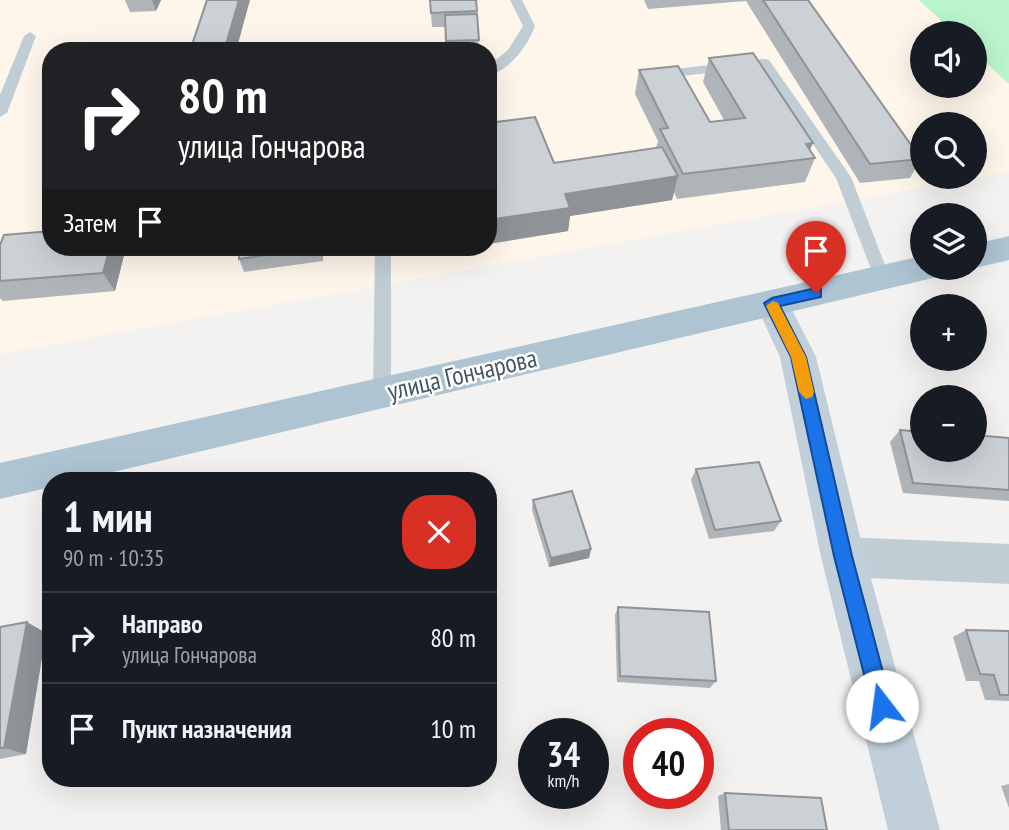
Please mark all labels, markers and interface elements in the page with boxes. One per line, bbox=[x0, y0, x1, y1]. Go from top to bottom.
map controls bbox=[910, 21, 987, 462]
button: sound bbox=[910, 21, 987, 98]
text: 80 m bbox=[178, 63, 267, 127]
icon: right bbox=[63, 70, 154, 161]
button: search bbox=[910, 112, 987, 189]
text: улица Гончарова bbox=[178, 125, 366, 167]
icon: arrive bbox=[131, 203, 169, 241]
button: layers bbox=[910, 203, 987, 280]
text: Затем bbox=[63, 206, 117, 239]
pin bbox=[786, 221, 846, 293]
icon: arrive bbox=[797, 232, 835, 270]
button: + bbox=[910, 294, 987, 371]
street label: улица Гончарова bbox=[384, 341, 540, 407]
button: − bbox=[910, 385, 987, 462]
text: 1 мин bbox=[63, 489, 153, 544]
button: close bbox=[402, 495, 476, 569]
text: 90 m · 10:35 bbox=[63, 543, 164, 572]
text: Направо bbox=[122, 607, 203, 640]
icon: right bbox=[63, 619, 101, 657]
text: 80 m bbox=[430, 621, 476, 654]
text: улица Гончарова bbox=[122, 640, 257, 669]
position arrow bbox=[845, 669, 919, 743]
icon: arrive bbox=[63, 710, 101, 748]
text: Пункт назначения bbox=[122, 712, 292, 745]
text: 10 m bbox=[430, 712, 476, 745]
speed limit sign: 40 bbox=[623, 718, 714, 809]
text: 34 bbox=[547, 731, 580, 777]
text: km/h bbox=[548, 769, 579, 792]

